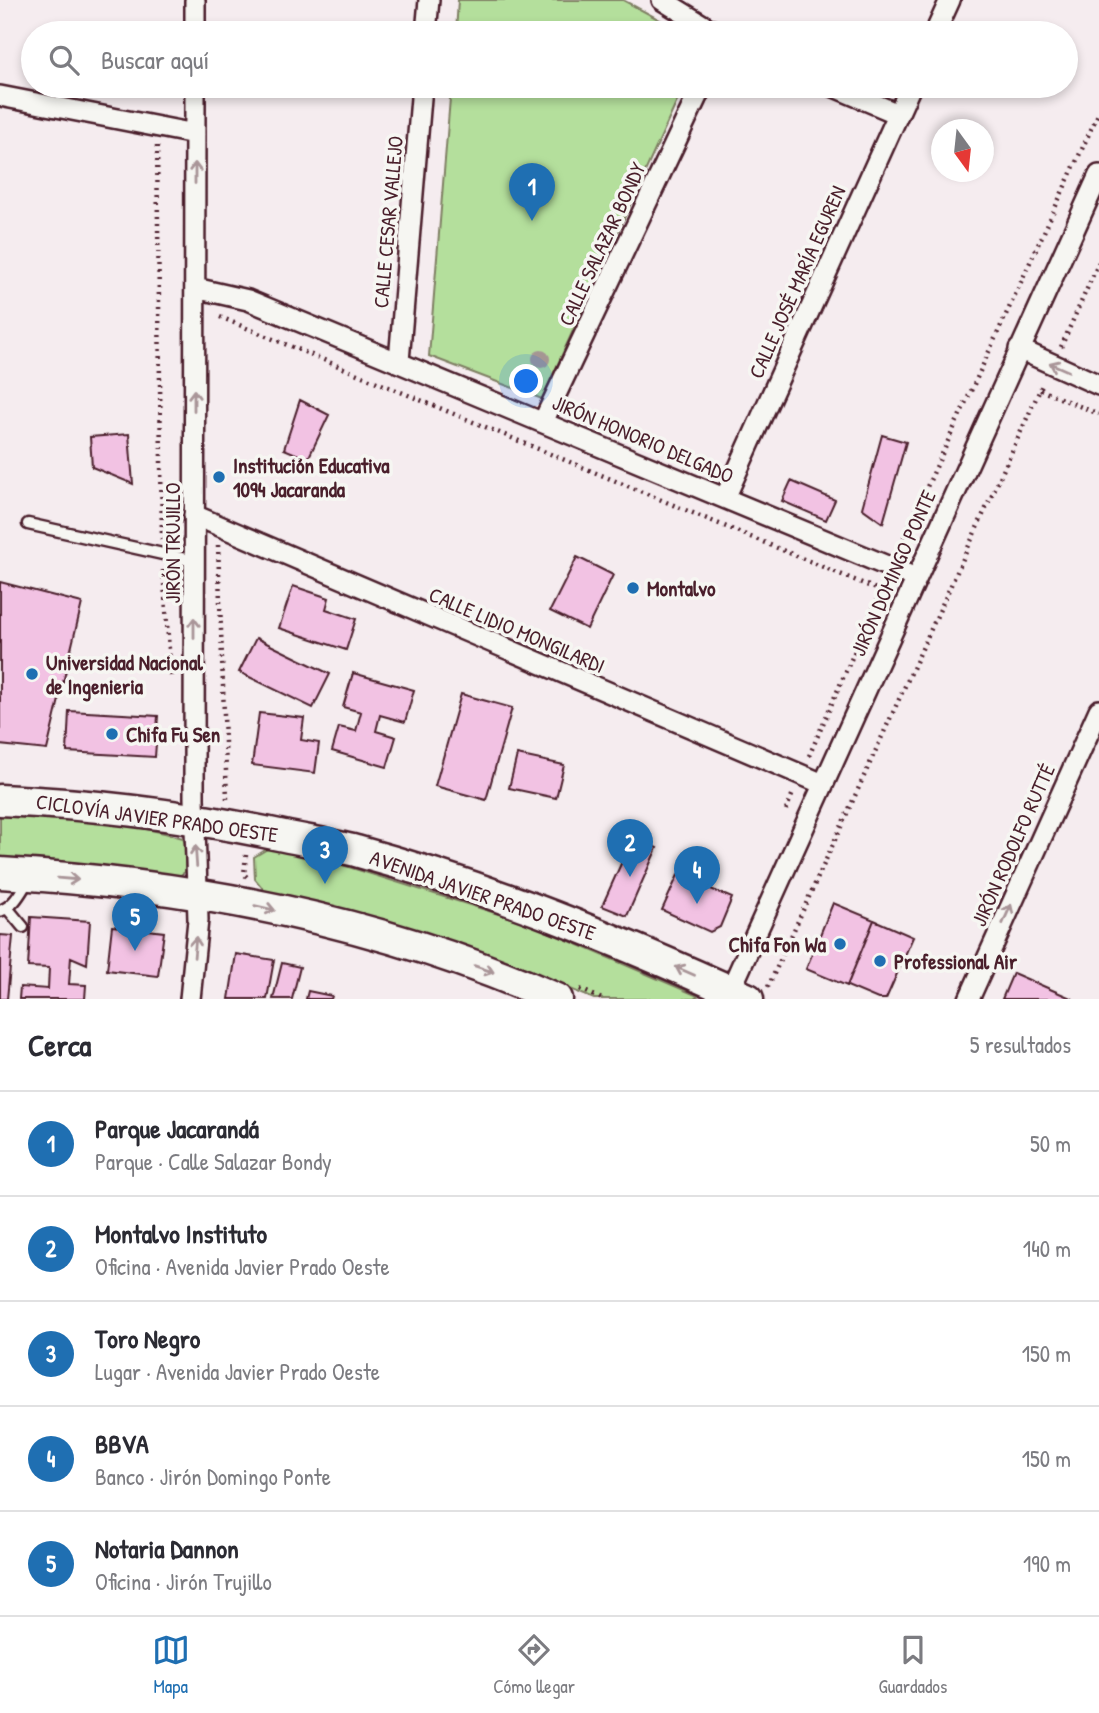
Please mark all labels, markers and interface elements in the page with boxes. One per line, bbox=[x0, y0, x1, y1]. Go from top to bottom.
search box bbox=[21, 21, 1078, 98]
icon: search bbox=[45, 41, 83, 79]
text: Buscar aquí bbox=[101, 42, 209, 77]
north arrow bbox=[931, 119, 994, 182]
street label: CALLE CESAR VALLEJO bbox=[366, 135, 410, 309]
street label: CALLE SALAZAR BONDY bbox=[551, 157, 653, 331]
one-way arrow bbox=[188, 161, 202, 184]
pin: 1 bbox=[509, 163, 555, 221]
street label: CALLE JOSÉ MARÍA EGUREN bbox=[741, 181, 853, 383]
one-way arrow bbox=[1049, 360, 1070, 373]
your location bbox=[509, 364, 543, 398]
street label: JIRÓN HONORIO DELGADO bbox=[548, 388, 738, 490]
one-way arrow bbox=[187, 389, 201, 412]
place label: Institución Educativa 1094 Jacaranda bbox=[233, 451, 390, 504]
marker: Institución Educativa 1094 Jacaranda bbox=[211, 469, 227, 485]
street label: JIRÓN TRUJILLO bbox=[158, 483, 187, 603]
street label: JIRÓN DOMINGO PONTE bbox=[843, 485, 943, 661]
place label: Montalvo bbox=[647, 574, 716, 603]
street label: CALLE LIDIO MONGILARDI bbox=[425, 580, 609, 680]
marker: Montalvo bbox=[625, 580, 641, 596]
one-way arrow bbox=[187, 616, 201, 639]
place label: Universidad Nacional de Ingenieria bbox=[46, 648, 203, 702]
marker: Universidad Nacional de Ingenieria bbox=[24, 666, 40, 682]
place label: Chifa Fu Sen bbox=[126, 720, 220, 749]
marker: Chifa Fu Sen bbox=[104, 726, 120, 742]
street label: JIRÓN RODOLFO RUTTÉ bbox=[964, 759, 1062, 931]
street label: CICLOVÍA JAVIER PRADO OESTE bbox=[34, 787, 280, 849]
pin: 2 bbox=[607, 819, 653, 877]
pin: 3 bbox=[302, 826, 348, 884]
street label: AVENIDA JAVIER PRADO OESTE bbox=[366, 843, 600, 947]
one-way arrow bbox=[189, 845, 202, 868]
pin: 4 bbox=[674, 846, 720, 904]
one-way arrow bbox=[56, 872, 79, 885]
pin: 5 bbox=[112, 893, 158, 951]
one-way arrow bbox=[253, 901, 276, 915]
one-way arrow bbox=[1001, 904, 1014, 926]
place label: Chifa Fon Wa bbox=[729, 930, 827, 959]
one-way arrow bbox=[189, 936, 202, 958]
marker: Chifa Fon Wa bbox=[832, 936, 848, 952]
place label: Professional Air bbox=[894, 947, 1018, 976]
marker: Professional Air bbox=[872, 953, 888, 969]
one-way arrow bbox=[472, 964, 494, 976]
one-way arrow bbox=[675, 964, 696, 977]
text: Cerca bbox=[28, 1025, 91, 1065]
text: 5 resultados bbox=[970, 1029, 1071, 1060]
text: Parque Jacarandá bbox=[95, 1111, 259, 1146]
text: 1 bbox=[47, 1128, 55, 1159]
text: 50 m bbox=[1030, 1128, 1071, 1159]
text: Parque · Calle Salazar Bondy bbox=[95, 1146, 332, 1177]
text: Montalvo Instituto bbox=[95, 1216, 267, 1251]
text: 2 bbox=[46, 1233, 56, 1264]
text: 140 m bbox=[1023, 1233, 1071, 1264]
text: Oficina · Avenida Javier Prado Oeste bbox=[95, 1251, 390, 1282]
text: Toro Negro bbox=[95, 1321, 200, 1356]
text: 3 bbox=[46, 1338, 56, 1369]
text: 150 m bbox=[1022, 1338, 1071, 1369]
text: Lugar · Avenida Javier Prado Oeste bbox=[95, 1356, 380, 1387]
text: BBVA bbox=[95, 1426, 149, 1461]
text: 4 bbox=[47, 1443, 55, 1474]
text: 150 m bbox=[1022, 1443, 1071, 1474]
text: Banco · Jirón Domingo Ponte bbox=[95, 1461, 331, 1492]
text: Notaria Dannon bbox=[95, 1531, 239, 1566]
text: 5 bbox=[46, 1548, 56, 1579]
text: 190 m bbox=[1023, 1548, 1071, 1579]
text: Oficina · Jirón Trujillo bbox=[95, 1566, 272, 1597]
tab: Mapa bbox=[152, 1631, 190, 1699]
tab: Cómo llegar bbox=[493, 1631, 575, 1699]
tab: Guardados bbox=[879, 1631, 947, 1699]

